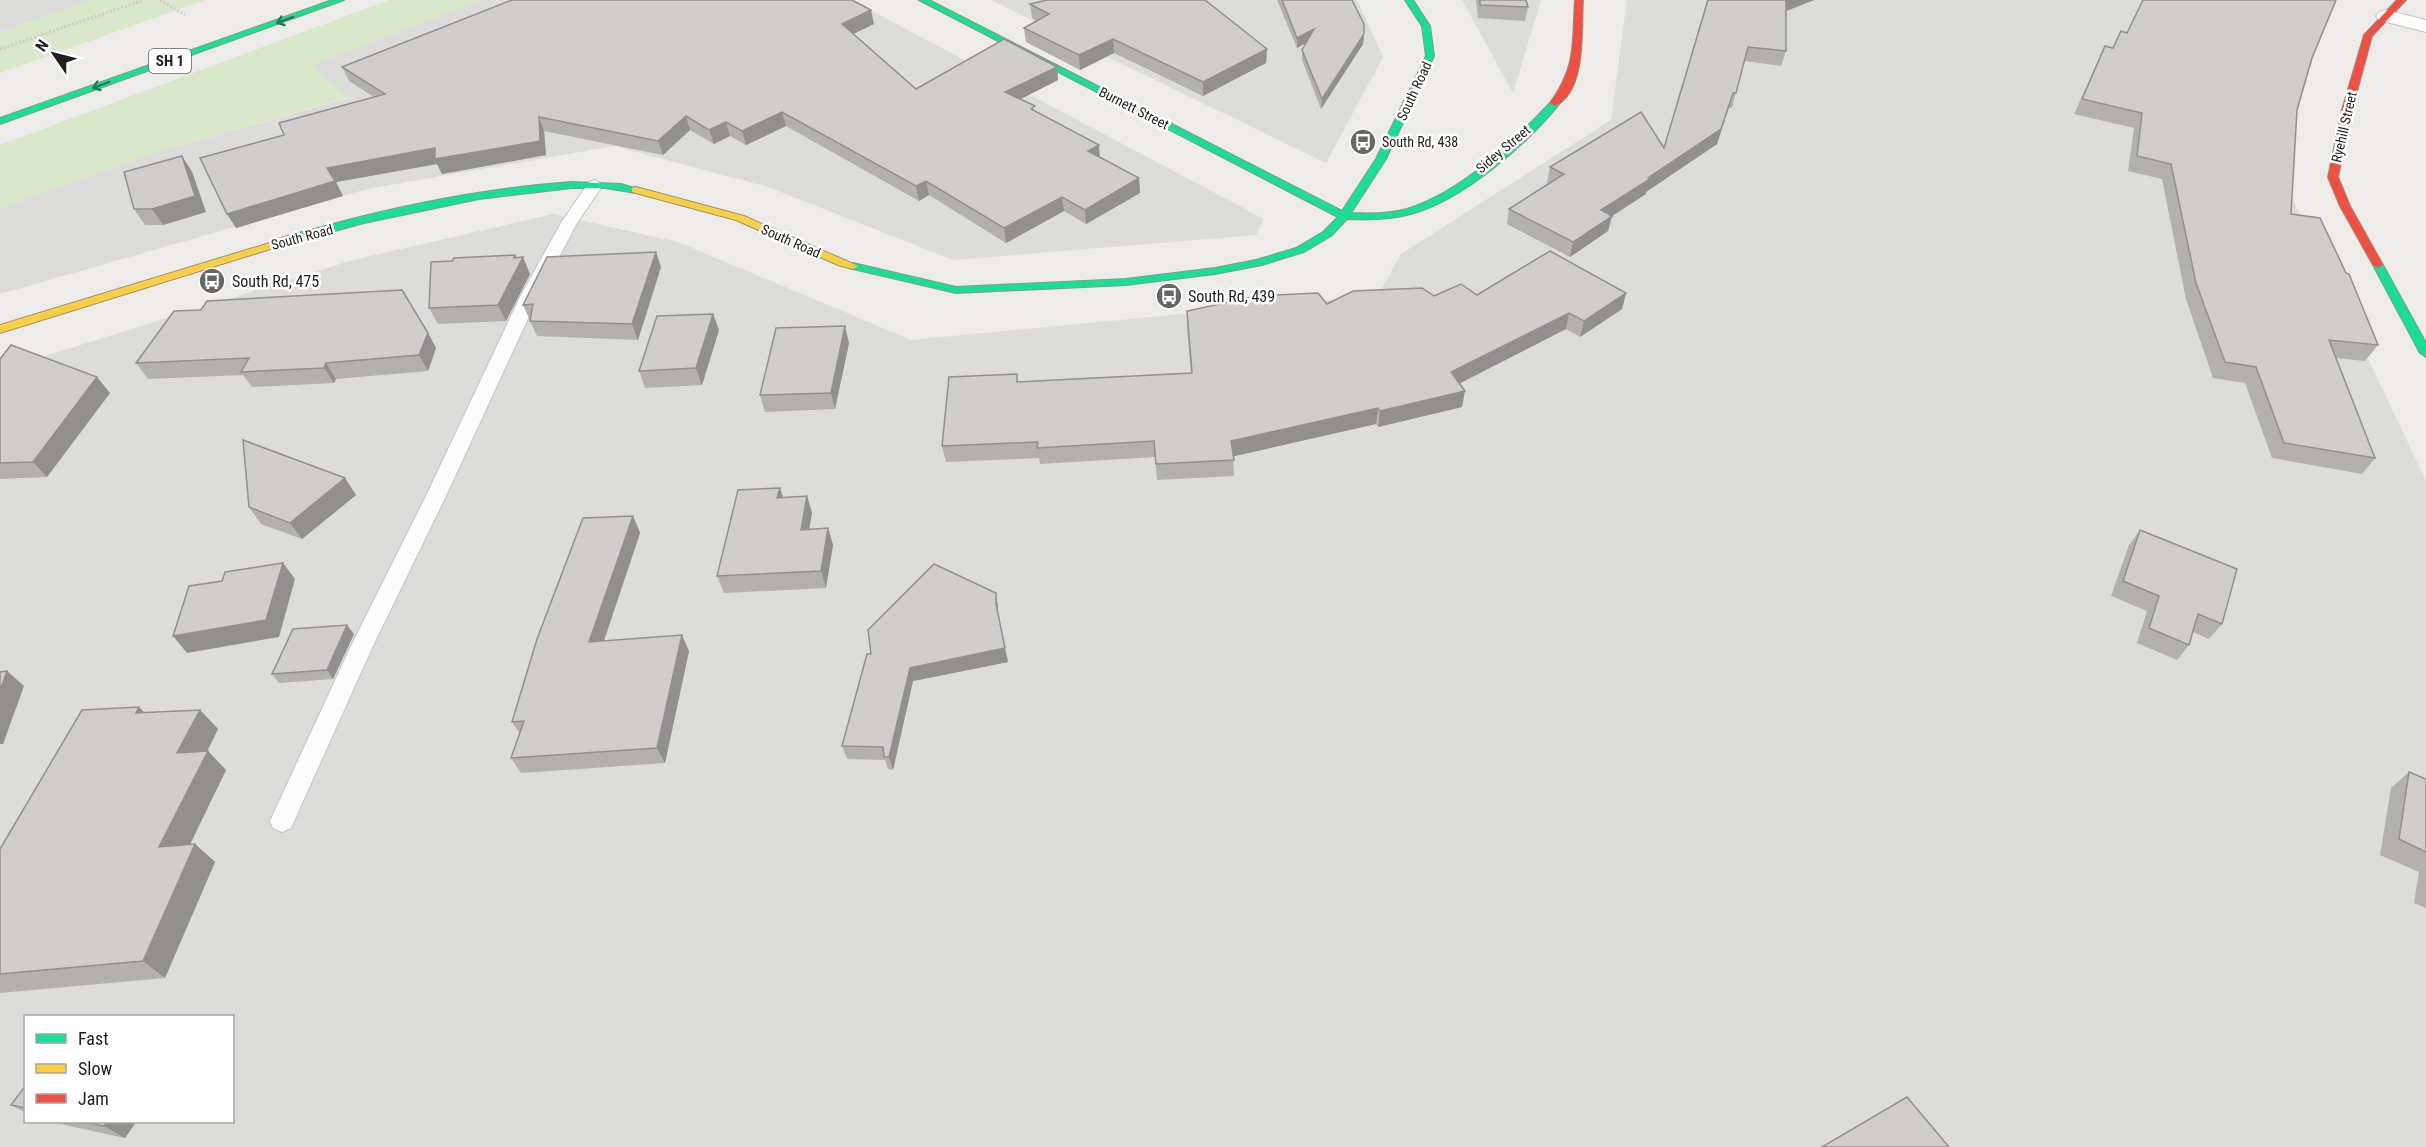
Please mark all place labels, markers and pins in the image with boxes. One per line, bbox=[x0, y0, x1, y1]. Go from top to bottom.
bus stop icon: South Rd, 438 bbox=[1348, 127, 1378, 157]
place label: South Rd, 438 bbox=[1382, 134, 1458, 150]
bus stop icon: South Rd, 475 bbox=[197, 266, 227, 296]
place label: South Rd, 475 bbox=[232, 272, 319, 291]
bus stop icon: South Rd, 439 bbox=[1154, 281, 1184, 311]
place label: South Rd, 439 bbox=[1188, 287, 1275, 306]

